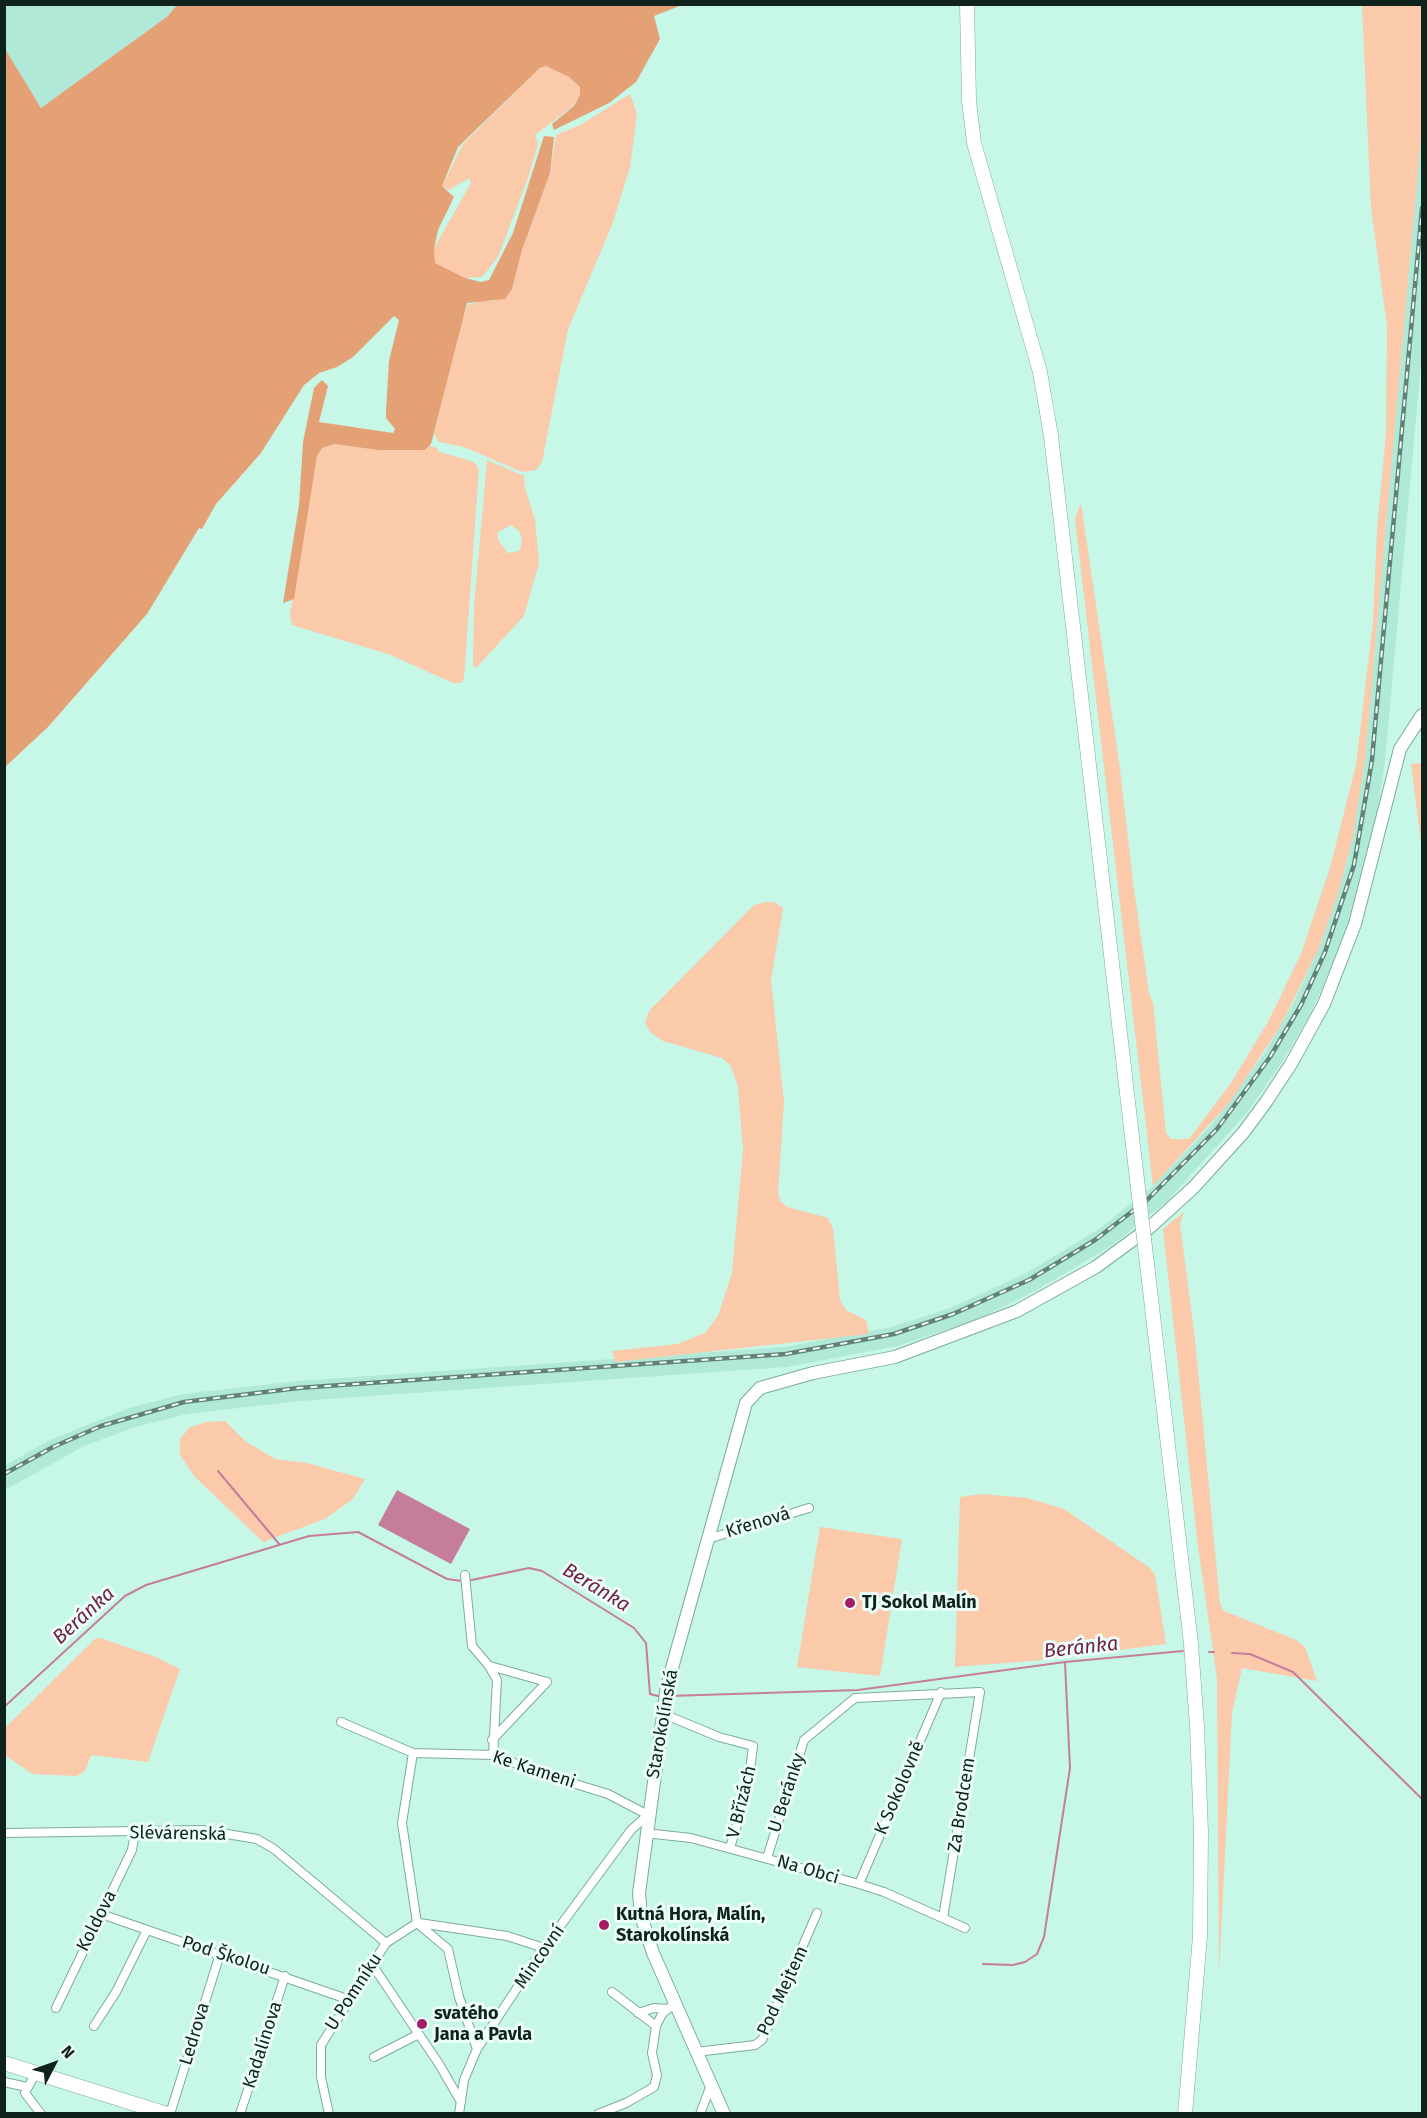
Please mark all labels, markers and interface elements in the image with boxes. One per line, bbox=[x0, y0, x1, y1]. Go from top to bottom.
street label: Křenová bbox=[723, 1503, 793, 1543]
water label: Beránka bbox=[558, 1558, 634, 1618]
water label: Beránka bbox=[48, 1582, 120, 1650]
place label: TJ Sokol Malín bbox=[862, 1592, 977, 1614]
marker: TJ Sokol Malín bbox=[843, 1596, 857, 1610]
water label: Beránka bbox=[1043, 1632, 1119, 1664]
street label: Starokolínská bbox=[643, 1668, 683, 1780]
street label: K Sokolovně bbox=[871, 1738, 929, 1838]
street label: Ke Kameni bbox=[490, 1746, 578, 1794]
street label: U Beránky bbox=[764, 1751, 810, 1835]
street label: Za Brodcem bbox=[944, 1756, 980, 1854]
street label: V Břízách bbox=[723, 1763, 761, 1841]
street label: Slévárenská bbox=[129, 1822, 227, 1846]
street label: Na Obci bbox=[774, 1851, 842, 1889]
street label: Koldova bbox=[72, 1887, 122, 1955]
place label: Kutná Hora, Malín, Starokolínská bbox=[616, 1904, 765, 1946]
marker: Kutná Hora, Malín, Starokolínská bbox=[597, 1918, 611, 1932]
street label: Mincovní bbox=[510, 1921, 570, 1993]
street label: Pod Školou bbox=[179, 1932, 273, 1980]
street label: Pod Mejtem bbox=[753, 1943, 813, 2039]
street label: U Pomníku bbox=[321, 1949, 387, 2035]
street label: Kadalínova bbox=[239, 1999, 287, 2091]
street label: Ledrova bbox=[175, 2000, 215, 2068]
place label: svatého Jana a Pavla bbox=[434, 2003, 532, 2046]
marker: svatého Jana a Pavla bbox=[415, 2017, 429, 2031]
north arrow bbox=[24, 2034, 84, 2094]
text: N bbox=[57, 2042, 79, 2062]

